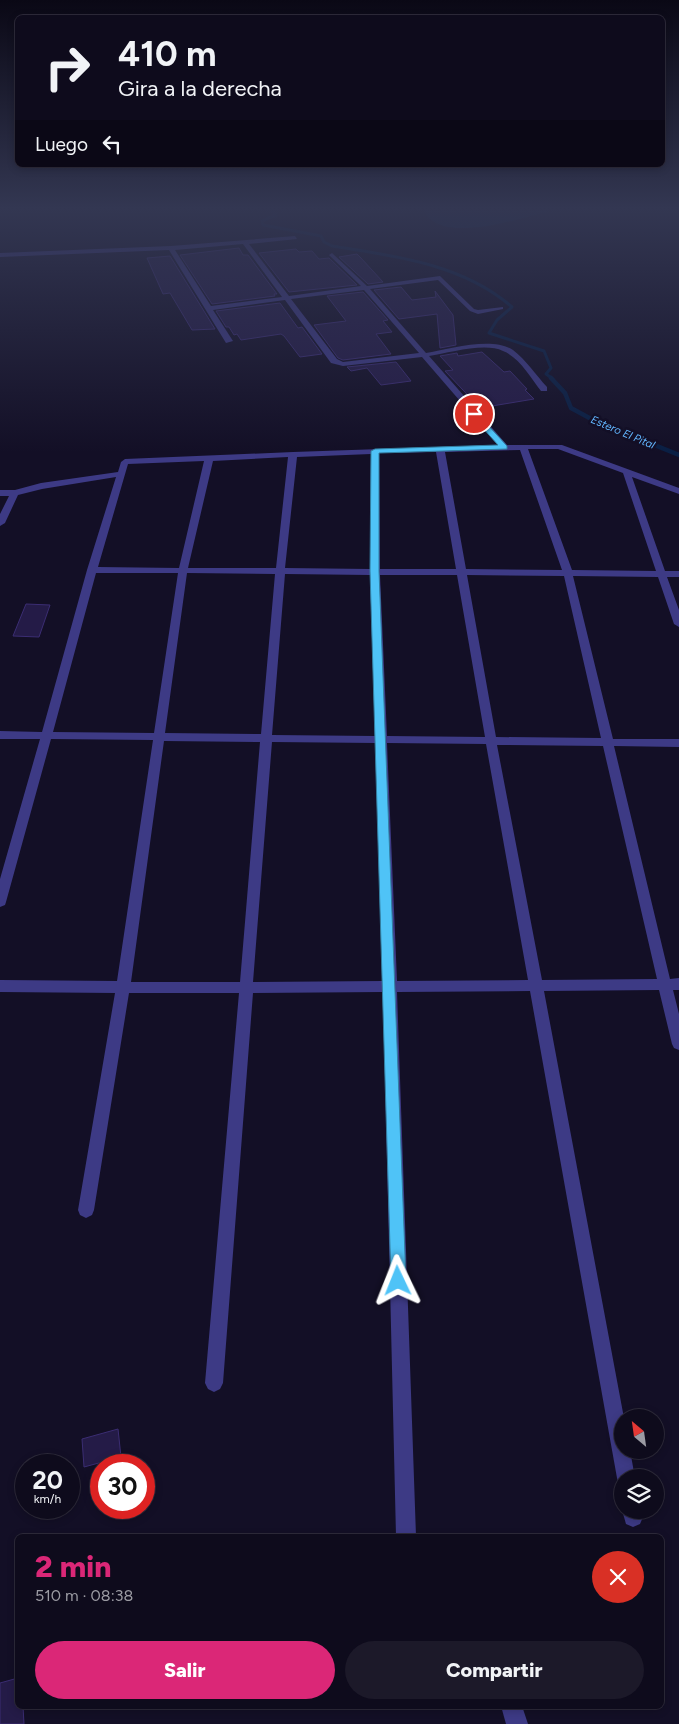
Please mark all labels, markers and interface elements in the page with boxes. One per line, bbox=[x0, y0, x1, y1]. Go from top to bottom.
text: 410 m bbox=[118, 33, 216, 75]
icon: right bbox=[35, 35, 100, 100]
text: Gira a la derecha bbox=[118, 75, 282, 102]
icon: left bbox=[98, 130, 126, 158]
text: Luego bbox=[35, 133, 88, 156]
pin bbox=[453, 393, 495, 435]
icon: arrive bbox=[460, 400, 488, 428]
water label: Estero El Pital bbox=[589, 413, 657, 452]
position arrow bbox=[371, 1254, 423, 1306]
north arrow bbox=[614, 1409, 664, 1459]
map controls bbox=[614, 1409, 664, 1519]
speed limit sign: 30 bbox=[90, 1454, 155, 1519]
text: 20 bbox=[32, 1465, 63, 1495]
button: layers bbox=[614, 1469, 664, 1519]
text: km/h bbox=[34, 1492, 61, 1506]
text: 2 min bbox=[35, 1548, 112, 1585]
button: close bbox=[592, 1551, 644, 1603]
text: 510 m · 08:38 bbox=[35, 1586, 133, 1605]
button: Salir bbox=[35, 1641, 335, 1699]
button: Compartir bbox=[345, 1641, 644, 1699]

